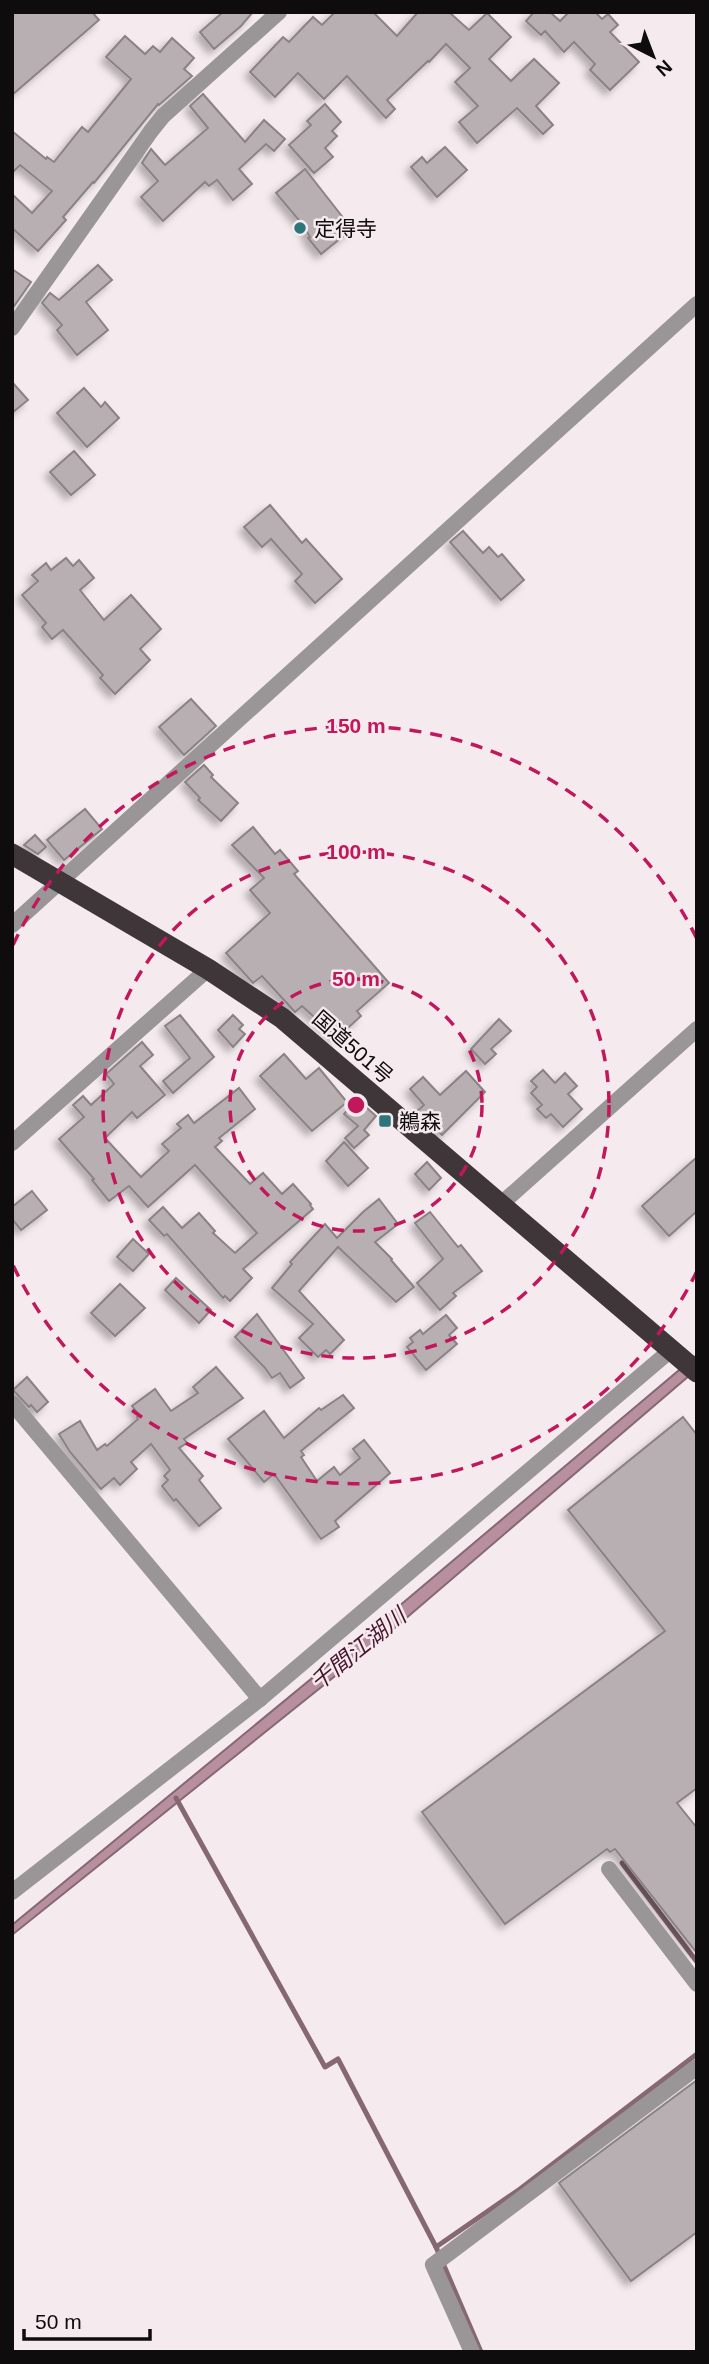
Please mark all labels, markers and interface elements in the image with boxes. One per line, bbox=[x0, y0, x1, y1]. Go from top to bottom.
north arrow bbox=[618, 21, 688, 91]
text: N bbox=[652, 56, 676, 81]
place label: 定得寺 bbox=[314, 217, 377, 240]
marker: 定得寺 bbox=[292, 220, 308, 236]
text: 150 m bbox=[326, 714, 386, 737]
text: 100 m bbox=[326, 840, 386, 863]
text: 50 m bbox=[332, 967, 380, 990]
street label: 国道501号 bbox=[308, 1006, 398, 1088]
centre of rings bbox=[344, 1093, 368, 1117]
place label: 鵜森 bbox=[399, 1110, 441, 1133]
marker: 鵜森 bbox=[377, 1113, 393, 1129]
water label: 千間江湖川 bbox=[305, 1601, 413, 1695]
scale bar bbox=[24, 2298, 150, 2342]
text: 50 m bbox=[35, 2310, 82, 2333]

